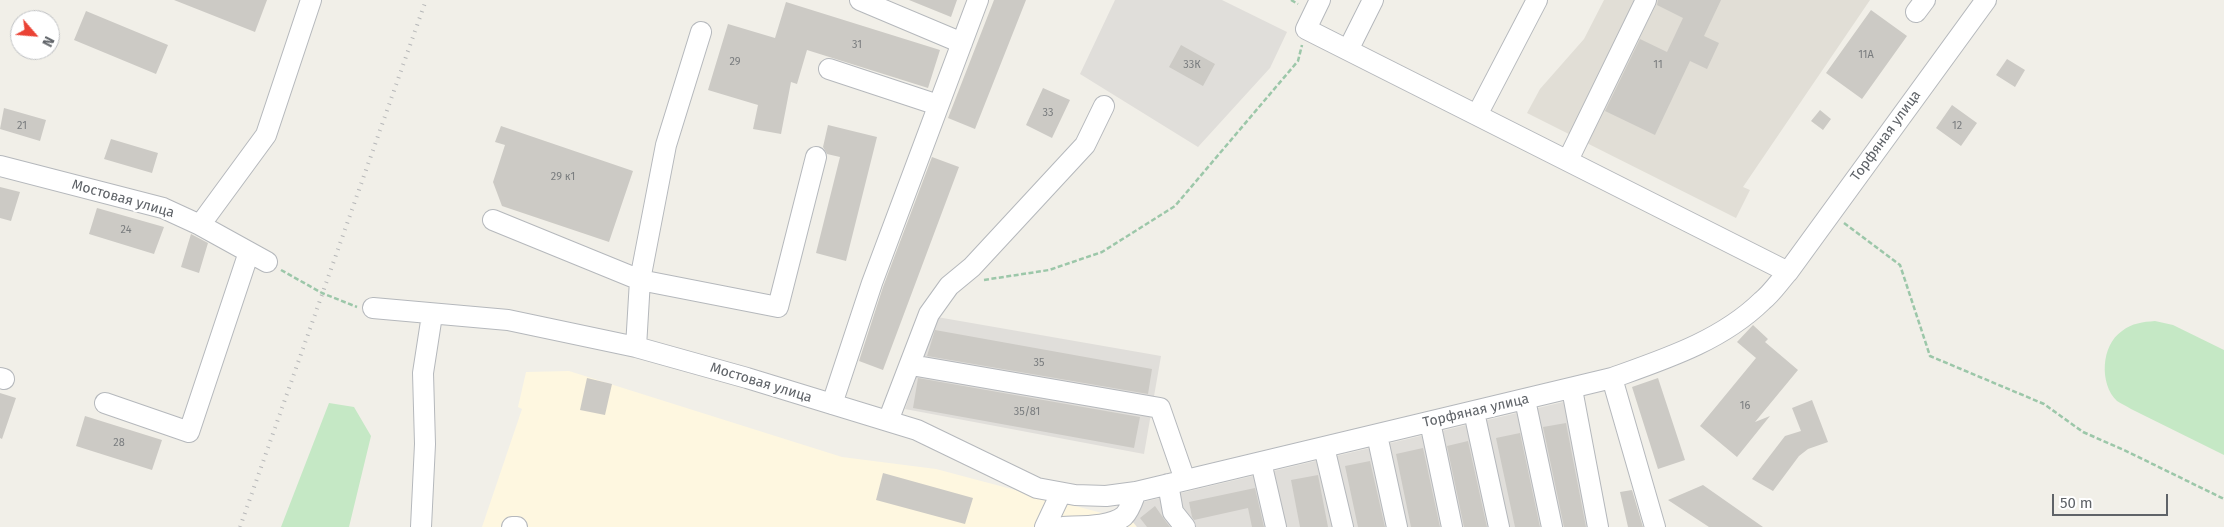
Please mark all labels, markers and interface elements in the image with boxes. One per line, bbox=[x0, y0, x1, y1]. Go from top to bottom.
north arrow bbox=[10, 10, 60, 60]
text: N bbox=[38, 34, 58, 50]
house number: 31 bbox=[852, 38, 862, 52]
house number: 11А bbox=[1858, 48, 1874, 62]
house number: 29 bbox=[729, 55, 741, 69]
house number: 33К bbox=[1183, 58, 1201, 72]
house number: 11 bbox=[1653, 58, 1663, 72]
street label: Торфяная улица bbox=[1847, 87, 1925, 185]
house number: 33 bbox=[1043, 106, 1053, 120]
house number: 21 bbox=[17, 119, 27, 133]
house number: 12 bbox=[1952, 119, 1962, 133]
house number: 29 к1 bbox=[551, 170, 575, 184]
street label: Мостовая улица bbox=[70, 176, 176, 222]
house number: 24 bbox=[121, 223, 131, 237]
house number: 35 bbox=[1034, 356, 1044, 370]
street label: Мостовая улица bbox=[708, 360, 814, 406]
street label: Торфяная улица bbox=[1421, 391, 1531, 431]
house number: 16 bbox=[1740, 399, 1750, 413]
house number: 35/81 bbox=[1014, 405, 1040, 419]
house number: 28 bbox=[113, 436, 125, 450]
scale bar bbox=[2054, 484, 2170, 516]
text: 50 m bbox=[2060, 494, 2093, 512]

